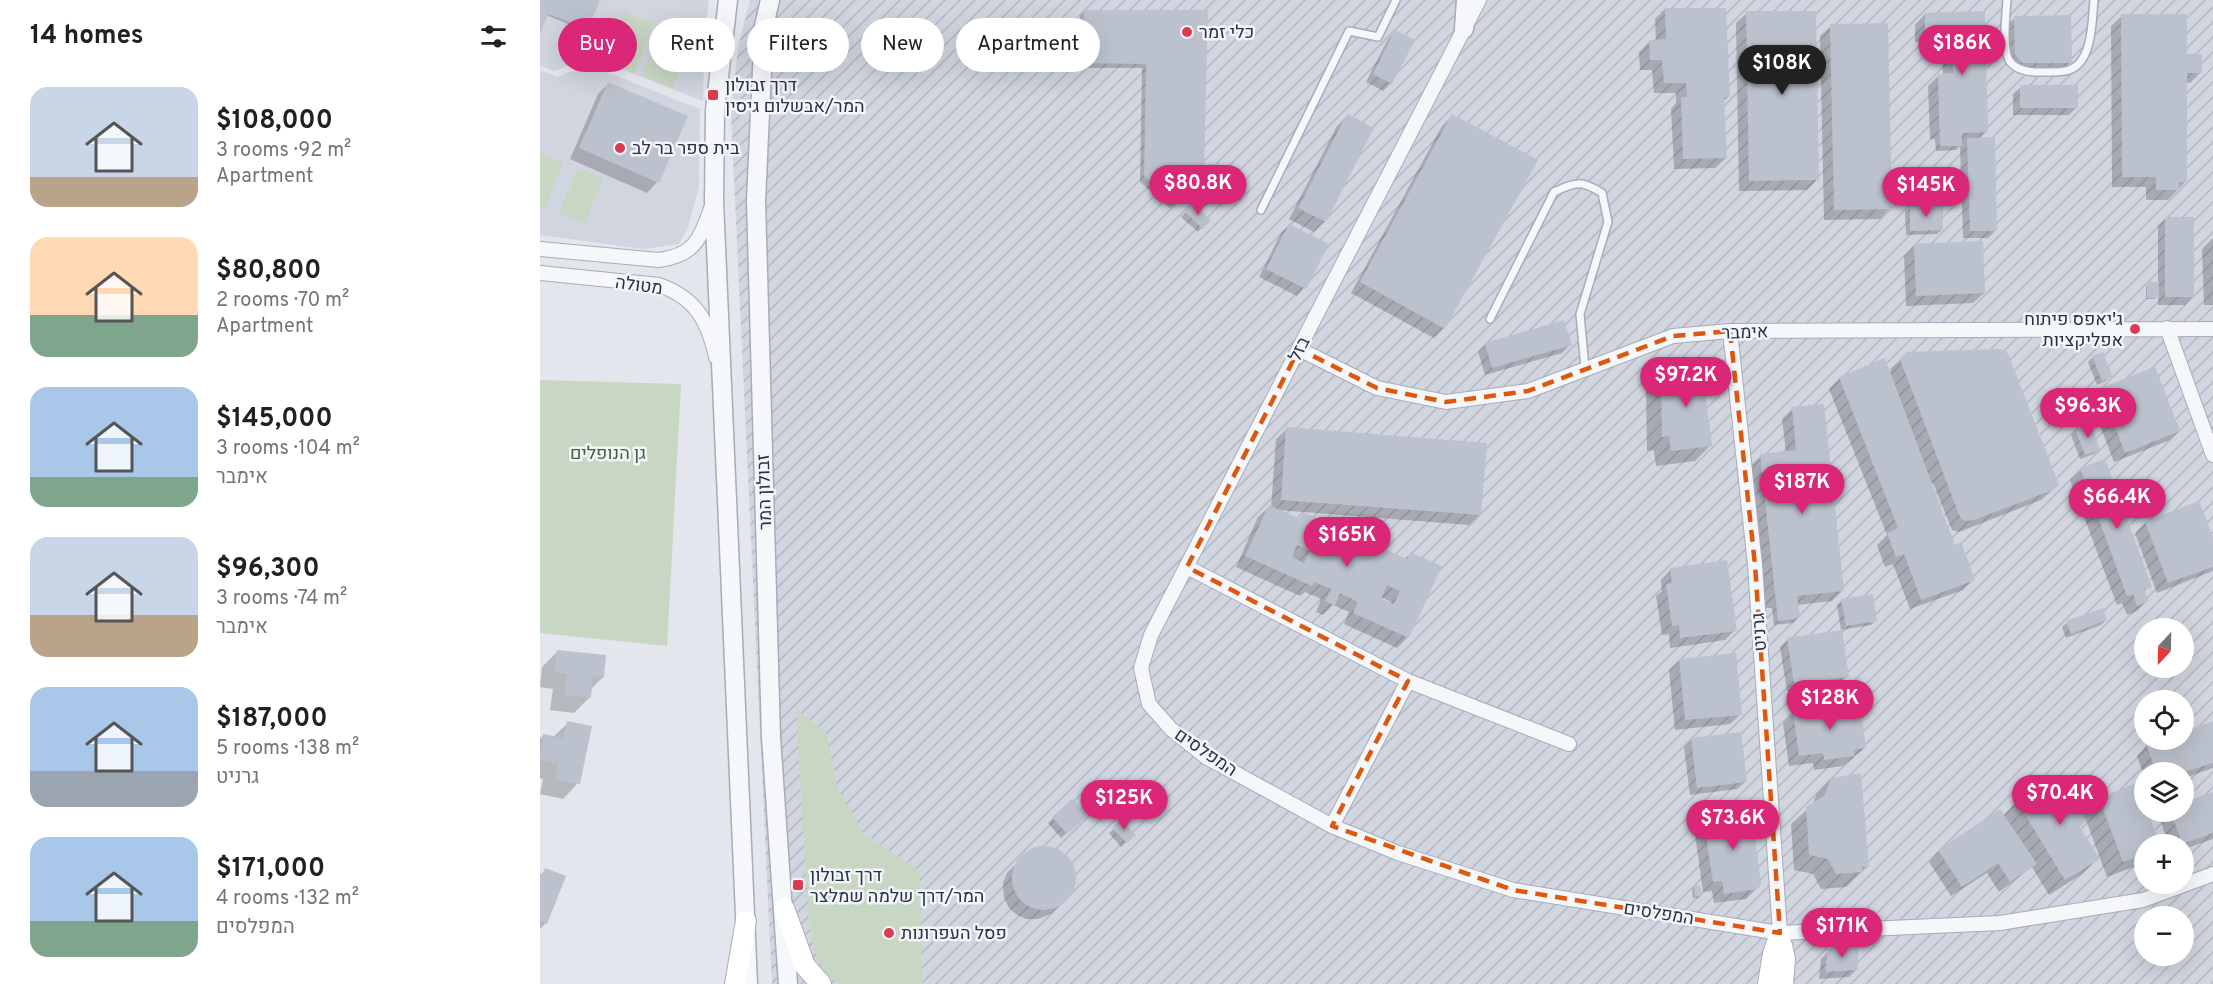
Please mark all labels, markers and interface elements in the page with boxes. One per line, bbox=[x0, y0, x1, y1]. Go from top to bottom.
chip: Buy bbox=[558, 18, 637, 72]
chip: Rent bbox=[649, 18, 735, 72]
chip: Filters bbox=[747, 18, 849, 72]
chip: New bbox=[861, 18, 944, 72]
chip: Apartment bbox=[956, 18, 1100, 72]
text: 14 homes bbox=[30, 20, 144, 53]
icon: filters bbox=[477, 20, 510, 53]
place label: כלי זמר bbox=[1199, 22, 1254, 45]
marker: כלי זמר bbox=[1180, 25, 1194, 39]
pin: $186K bbox=[1920, 25, 2004, 76]
text: $186K bbox=[1932, 31, 1992, 57]
pin: $108K bbox=[1740, 45, 1824, 96]
text: $108K bbox=[1752, 51, 1812, 77]
place label: דרך זבולון המר/אבשלום גיסין bbox=[725, 75, 865, 119]
marker: דרך זבולון המר/אבשלום גיסין bbox=[706, 88, 720, 102]
text: $108,000 bbox=[216, 105, 333, 138]
icon: home bbox=[78, 111, 150, 183]
text: 3 rooms · 92 m² bbox=[216, 138, 351, 164]
place label: בית ספר בר לב bbox=[632, 138, 740, 161]
marker: בית ספר בר לב bbox=[613, 141, 627, 155]
text: Apartment bbox=[216, 164, 314, 190]
pin: $80.8K bbox=[1149, 165, 1247, 216]
pin: $145K bbox=[1884, 167, 1968, 218]
text: $80.8K bbox=[1163, 171, 1233, 197]
text: $145K bbox=[1896, 173, 1956, 199]
text: $80,800 bbox=[216, 255, 321, 288]
icon: home bbox=[78, 261, 150, 333]
street label: מטולה bbox=[614, 272, 664, 301]
text: 2 rooms · 70 m² bbox=[216, 288, 349, 314]
place label: ג'יאפס פיתוח אפליקציות bbox=[2024, 309, 2123, 353]
text: Apartment bbox=[216, 314, 314, 340]
street label: אימבר bbox=[1721, 321, 1769, 346]
marker: ג'יאפס פיתוח אפליקציות bbox=[2128, 322, 2142, 336]
street label: בזל bbox=[1284, 333, 1317, 366]
pin: $97.2K bbox=[1637, 357, 1735, 408]
text: $97.2K bbox=[1654, 363, 1718, 389]
pin: $96.3K bbox=[2039, 388, 2137, 439]
text: $96.3K bbox=[2054, 394, 2122, 420]
text: $145,000 bbox=[216, 403, 333, 436]
icon: home bbox=[78, 411, 150, 483]
text: 3 rooms · 104 m² bbox=[216, 436, 360, 462]
park label: גן הנופלים bbox=[570, 443, 646, 466]
street label: זבולון המר bbox=[753, 454, 778, 530]
pin: $187K bbox=[1760, 464, 1844, 515]
text: אימבר bbox=[216, 465, 268, 491]
text: $187K bbox=[1773, 470, 1831, 496]
pin: $66.4K bbox=[2068, 479, 2166, 530]
text: $66.4K bbox=[2083, 485, 2151, 511]
pin: $165K bbox=[1305, 517, 1389, 568]
text: $165K bbox=[1318, 523, 1376, 549]
text: $96,300 bbox=[216, 553, 320, 586]
icon: home bbox=[78, 561, 150, 633]
text: 3 rooms · 74 m² bbox=[216, 586, 347, 612]
street label: גרניט bbox=[1748, 612, 1773, 652]
text: אימבר bbox=[216, 615, 268, 641]
north arrow bbox=[2134, 618, 2194, 678]
map controls bbox=[2134, 618, 2194, 966]
pin: $128K bbox=[1788, 680, 1872, 731]
text: $128K bbox=[1801, 686, 1859, 712]
button: locate bbox=[2134, 690, 2194, 750]
text: $187,000 bbox=[216, 703, 328, 736]
icon: home bbox=[78, 711, 150, 783]
street label: המפלסים bbox=[1169, 724, 1241, 783]
text: 5 rooms · 138 m² bbox=[216, 736, 359, 762]
button: layers bbox=[2134, 762, 2194, 822]
text: גרניט bbox=[216, 765, 259, 791]
pin: $70.4K bbox=[2011, 775, 2109, 826]
pin: $125K bbox=[1082, 780, 1166, 831]
text: $70.4K bbox=[2026, 781, 2094, 807]
text: $125K bbox=[1095, 786, 1153, 812]
pin: $73.6K bbox=[1684, 800, 1782, 851]
text: $73.6K bbox=[1700, 806, 1766, 832]
button: + bbox=[2134, 834, 2194, 894]
text: $171,000 bbox=[216, 853, 325, 886]
icon: home bbox=[78, 861, 150, 933]
place label: דרך זבולון המר/דרך שלמה שמלצר bbox=[810, 865, 984, 909]
marker: דרך זבולון המר/דרך שלמה שמלצר bbox=[791, 878, 805, 892]
text: 4 rooms · 132 m² bbox=[216, 886, 359, 912]
street label: המפלסים bbox=[1622, 898, 1696, 931]
button: − bbox=[2134, 906, 2194, 966]
pin: $171K bbox=[1800, 908, 1884, 959]
text: $171K bbox=[1815, 914, 1869, 940]
text: המפלסים bbox=[216, 915, 295, 941]
place label: פסל העפרונות bbox=[901, 923, 1007, 946]
marker: פסל העפרונות bbox=[882, 926, 896, 940]

